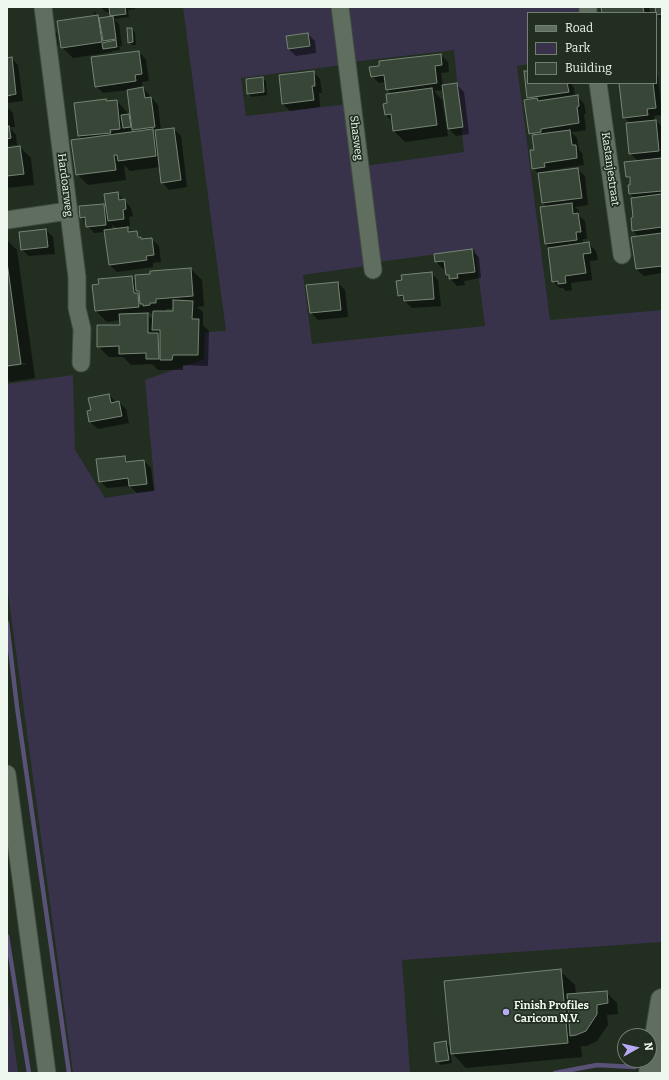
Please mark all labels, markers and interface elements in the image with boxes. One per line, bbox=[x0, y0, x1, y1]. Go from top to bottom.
legend bbox=[527, 12, 657, 84]
text: Road bbox=[565, 21, 593, 35]
text: Park bbox=[565, 41, 590, 55]
text: Building bbox=[565, 61, 612, 75]
street label: Shasweg bbox=[347, 115, 365, 161]
street label: Kastanjestraat bbox=[598, 131, 622, 207]
street label: Hardoarweg bbox=[55, 153, 75, 217]
place label: Finish Profiles Caricom N.V. bbox=[514, 999, 589, 1025]
marker: Finish Profiles Caricom N.V. bbox=[501, 1007, 511, 1017]
north arrow bbox=[617, 1028, 657, 1068]
text: N bbox=[641, 1041, 655, 1052]

